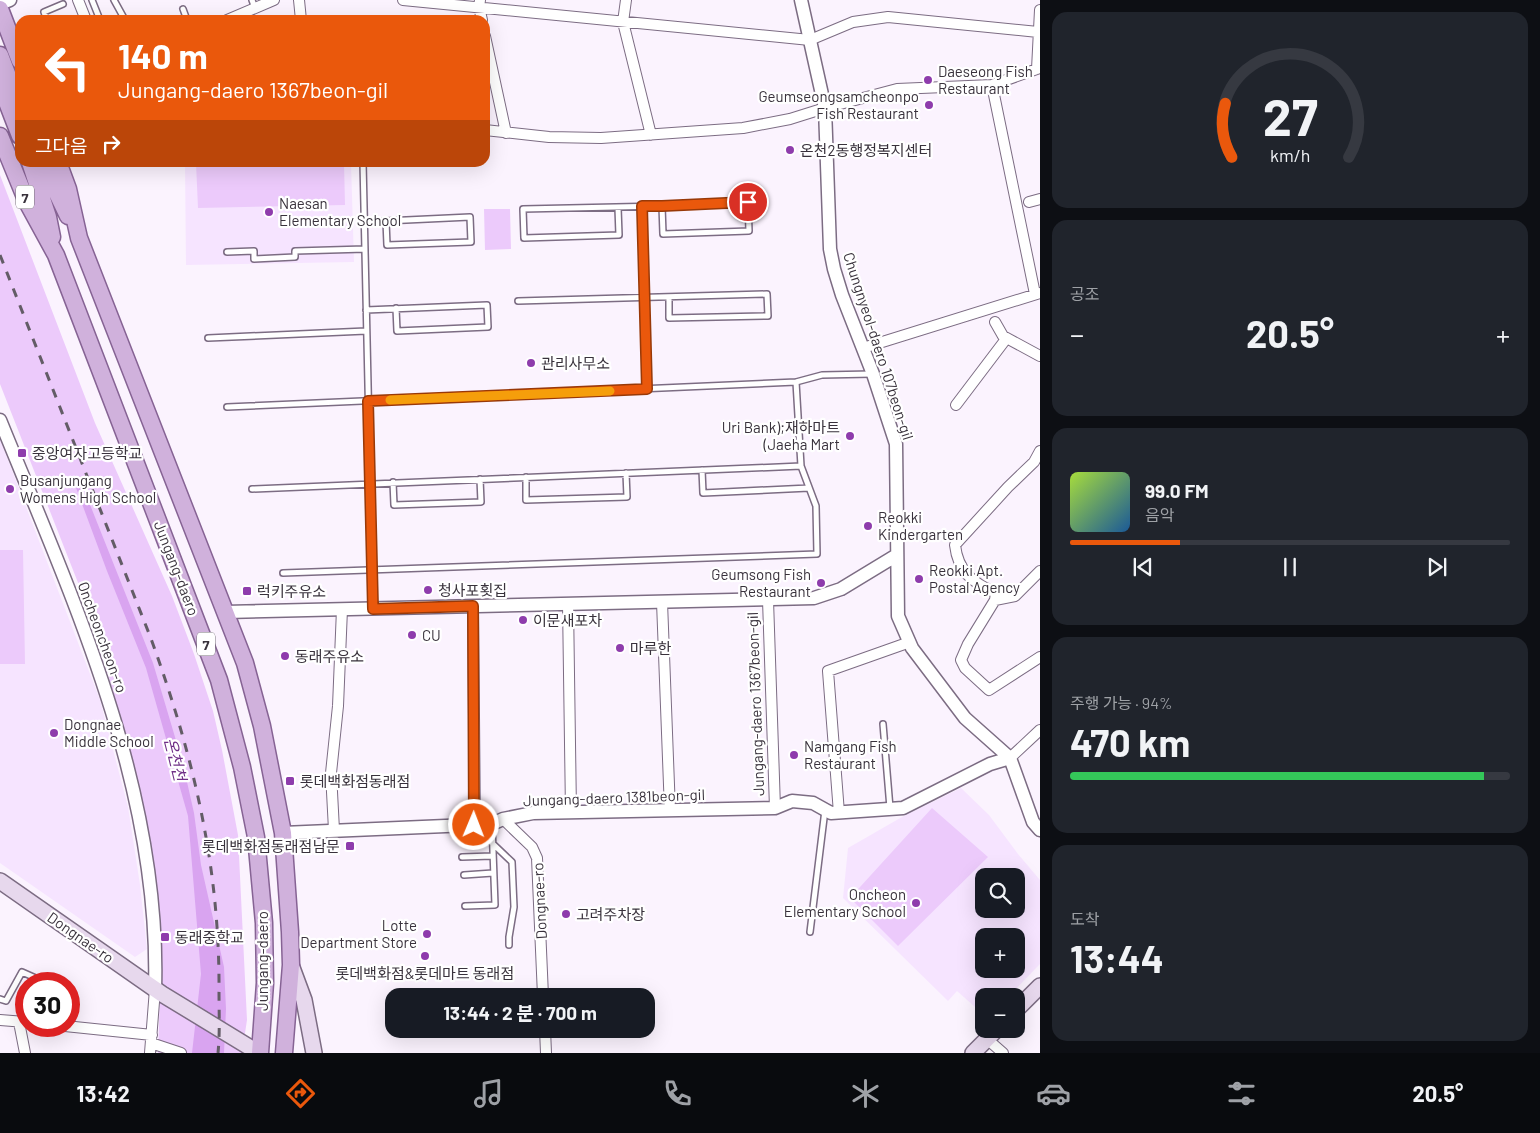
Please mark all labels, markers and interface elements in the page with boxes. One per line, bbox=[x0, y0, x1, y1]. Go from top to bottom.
text: 140 m bbox=[118, 34, 208, 76]
icon: left bbox=[35, 35, 100, 100]
place label: Daeseong Fish Restaurant bbox=[938, 62, 1033, 97]
marker: Daeseong Fish Restaurant bbox=[922, 74, 934, 86]
text: Jungang-daero 1367beon-gil bbox=[118, 76, 388, 102]
text: 27 bbox=[1263, 84, 1318, 146]
place label: Geumseongsamcheonpo Fish Restaurant bbox=[758, 87, 919, 122]
marker: Geumseongsamcheonpo Fish Restaurant bbox=[923, 99, 935, 111]
icon: right bbox=[97, 130, 125, 158]
text: 그다음 bbox=[35, 134, 87, 157]
place label: 온천2동행정복지센터 bbox=[800, 141, 932, 159]
marker: 온천2동행정복지센터 bbox=[784, 144, 796, 156]
text: km/h bbox=[1270, 144, 1310, 166]
pin bbox=[727, 181, 769, 223]
road number: 7 bbox=[16, 186, 34, 208]
icon: arrive bbox=[734, 188, 762, 216]
place label: Naesan Elementary School bbox=[279, 194, 401, 229]
marker: Naesan Elementary School bbox=[263, 206, 275, 218]
street label: Chungnyeol-daero 107beon-gil bbox=[840, 250, 918, 442]
text: 공조 bbox=[1070, 284, 1099, 303]
text: 20.5° bbox=[1246, 310, 1334, 356]
text: − bbox=[1070, 317, 1084, 351]
text: + bbox=[1496, 317, 1510, 351]
place label: 관리사무소 bbox=[541, 354, 610, 372]
marker: 관리사무소 bbox=[525, 357, 537, 369]
place label: Uri Bank);재하마트 (Jaeha Mart bbox=[722, 418, 840, 453]
marker: Uri Bank);재하마트 (Jaeha Mart bbox=[844, 430, 856, 442]
place label: 중앙여자고등학교 bbox=[32, 444, 142, 462]
marker: 중앙여자고등학교 bbox=[16, 447, 28, 459]
place label: Busanjungang Womens High School bbox=[20, 471, 156, 506]
text: 99.0 FM bbox=[1145, 479, 1209, 502]
marker: Busanjungang Womens High School bbox=[4, 483, 16, 495]
text: 음악 bbox=[1145, 505, 1174, 524]
place label: Reokki Kindergarten bbox=[878, 508, 963, 543]
street label: Jungang-daero bbox=[151, 518, 203, 618]
marker: Reokki Kindergarten bbox=[862, 520, 874, 532]
icon: previous bbox=[1129, 553, 1157, 581]
icon: pause bbox=[1276, 553, 1304, 581]
icon: next bbox=[1423, 553, 1451, 581]
place label: Reokki Apt. Postal Agency bbox=[929, 561, 1020, 596]
place label: Geumsong Fish Restaurant bbox=[711, 565, 811, 600]
marker: Reokki Apt. Postal Agency bbox=[913, 573, 925, 585]
marker: Geumsong Fish Restaurant bbox=[815, 577, 827, 589]
street label: Oncheoncheon-ro bbox=[75, 579, 131, 695]
place label: 청사포횟집 bbox=[438, 581, 507, 599]
place label: 럭키주유소 bbox=[257, 582, 326, 600]
marker: 청사포횟집 bbox=[422, 584, 434, 596]
marker: 럭키주유소 bbox=[241, 585, 253, 597]
place label: 이문새포차 bbox=[533, 611, 602, 629]
street label: Jungang-daero 1367beon-gil bbox=[743, 612, 767, 796]
marker: 이문새포차 bbox=[517, 614, 529, 626]
place label: CU bbox=[422, 626, 441, 644]
marker: CU bbox=[406, 629, 418, 641]
road number: 7 bbox=[197, 633, 215, 656]
place label: 마루한 bbox=[630, 639, 672, 657]
marker: 마루한 bbox=[614, 642, 626, 654]
place label: 동래주유소 bbox=[295, 647, 364, 665]
marker: 동래주유소 bbox=[279, 650, 291, 662]
text: 주행 가능 · 94% bbox=[1070, 693, 1173, 712]
place label: Dongnae Middle School bbox=[64, 715, 154, 750]
text: 470 km bbox=[1070, 719, 1190, 765]
marker: Dongnae Middle School bbox=[48, 727, 60, 739]
water label: 온천천 bbox=[161, 735, 191, 785]
place label: Namgang Fish Restaurant bbox=[804, 737, 897, 772]
marker: Namgang Fish Restaurant bbox=[788, 749, 800, 761]
place label: 롯데백화점동래점 bbox=[300, 772, 410, 790]
marker: 롯데백화점동래점 bbox=[284, 775, 296, 787]
street label: Jungang-daero 1381beon-gil bbox=[523, 785, 705, 809]
position arrow bbox=[447, 798, 499, 850]
place label: 롯데백화점동래점남문 bbox=[202, 837, 340, 855]
marker: 롯데백화점동래점남문 bbox=[344, 840, 356, 852]
street label: Dongnae-ro bbox=[528, 862, 550, 940]
map controls bbox=[975, 868, 1025, 1038]
button: search bbox=[975, 868, 1025, 918]
place label: Oncheon Elementary School bbox=[784, 885, 906, 920]
marker: Oncheon Elementary School bbox=[910, 897, 922, 909]
place label: 고려주차장 bbox=[576, 905, 645, 923]
street label: Dongnae-ro bbox=[44, 908, 118, 966]
marker: 고려주차장 bbox=[560, 908, 572, 920]
text: 도착 bbox=[1070, 909, 1099, 928]
street label: Jungang-daero bbox=[253, 911, 271, 1011]
place label: Lotte Department Store bbox=[300, 916, 417, 951]
place label: 동래중학교 bbox=[175, 928, 244, 946]
marker: Lotte Department Store bbox=[421, 928, 433, 940]
button: + bbox=[975, 928, 1025, 978]
marker: 동래중학교 bbox=[159, 931, 171, 943]
text: 13:44 bbox=[1070, 935, 1164, 981]
marker: 롯데백화점&롯데마트 동래점 bbox=[419, 950, 431, 962]
place label: 롯데백화점&롯데마트 동래점 bbox=[336, 964, 514, 982]
speed limit sign: 30 bbox=[15, 972, 80, 1037]
button: − bbox=[975, 988, 1025, 1038]
text: 13:44 · 2 분 · 700 m bbox=[443, 1001, 597, 1024]
icon: directions bbox=[283, 1076, 318, 1111]
icon: music bbox=[471, 1076, 506, 1111]
icon: phone bbox=[660, 1076, 695, 1111]
icon: climate bbox=[848, 1076, 883, 1111]
icon: car bbox=[1036, 1076, 1071, 1111]
icon: filters bbox=[1224, 1076, 1259, 1111]
text: 13:42 bbox=[77, 1080, 130, 1106]
text: 20.5° bbox=[1412, 1080, 1463, 1106]

